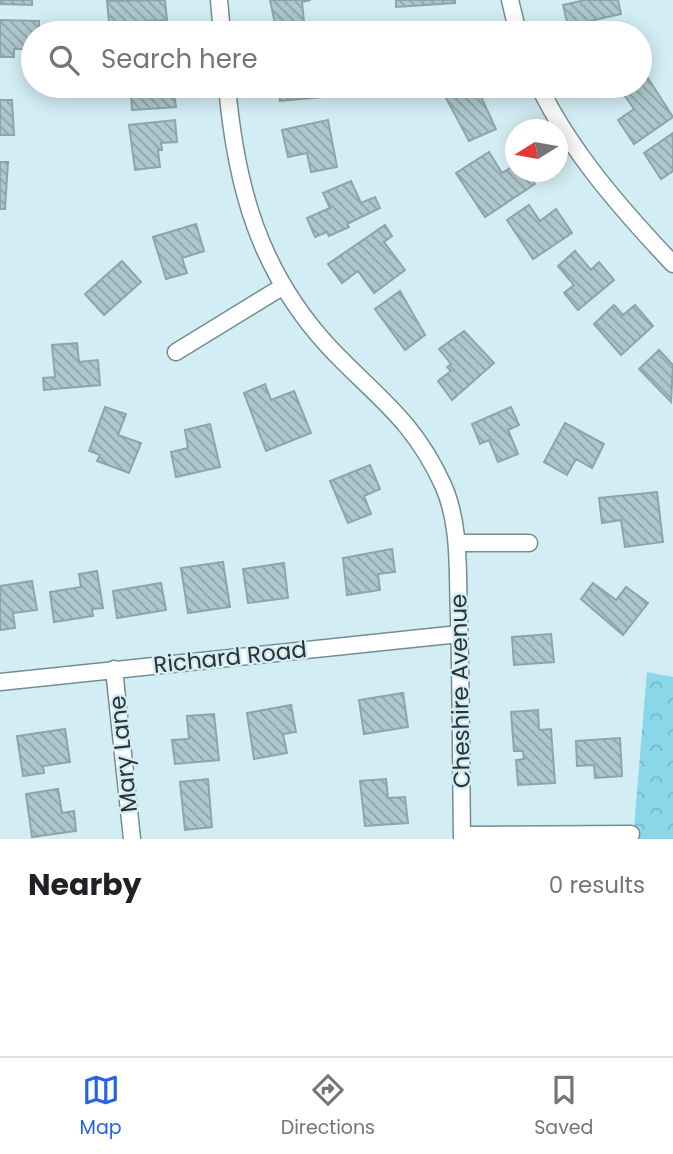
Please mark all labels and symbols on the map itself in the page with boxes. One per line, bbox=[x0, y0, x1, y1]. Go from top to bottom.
north arrow bbox=[505, 119, 568, 182]
street label: Cheshire Avenue bbox=[442, 594, 478, 788]
street label: Richard Road bbox=[152, 633, 308, 681]
street label: Mary Lane bbox=[101, 694, 145, 814]

